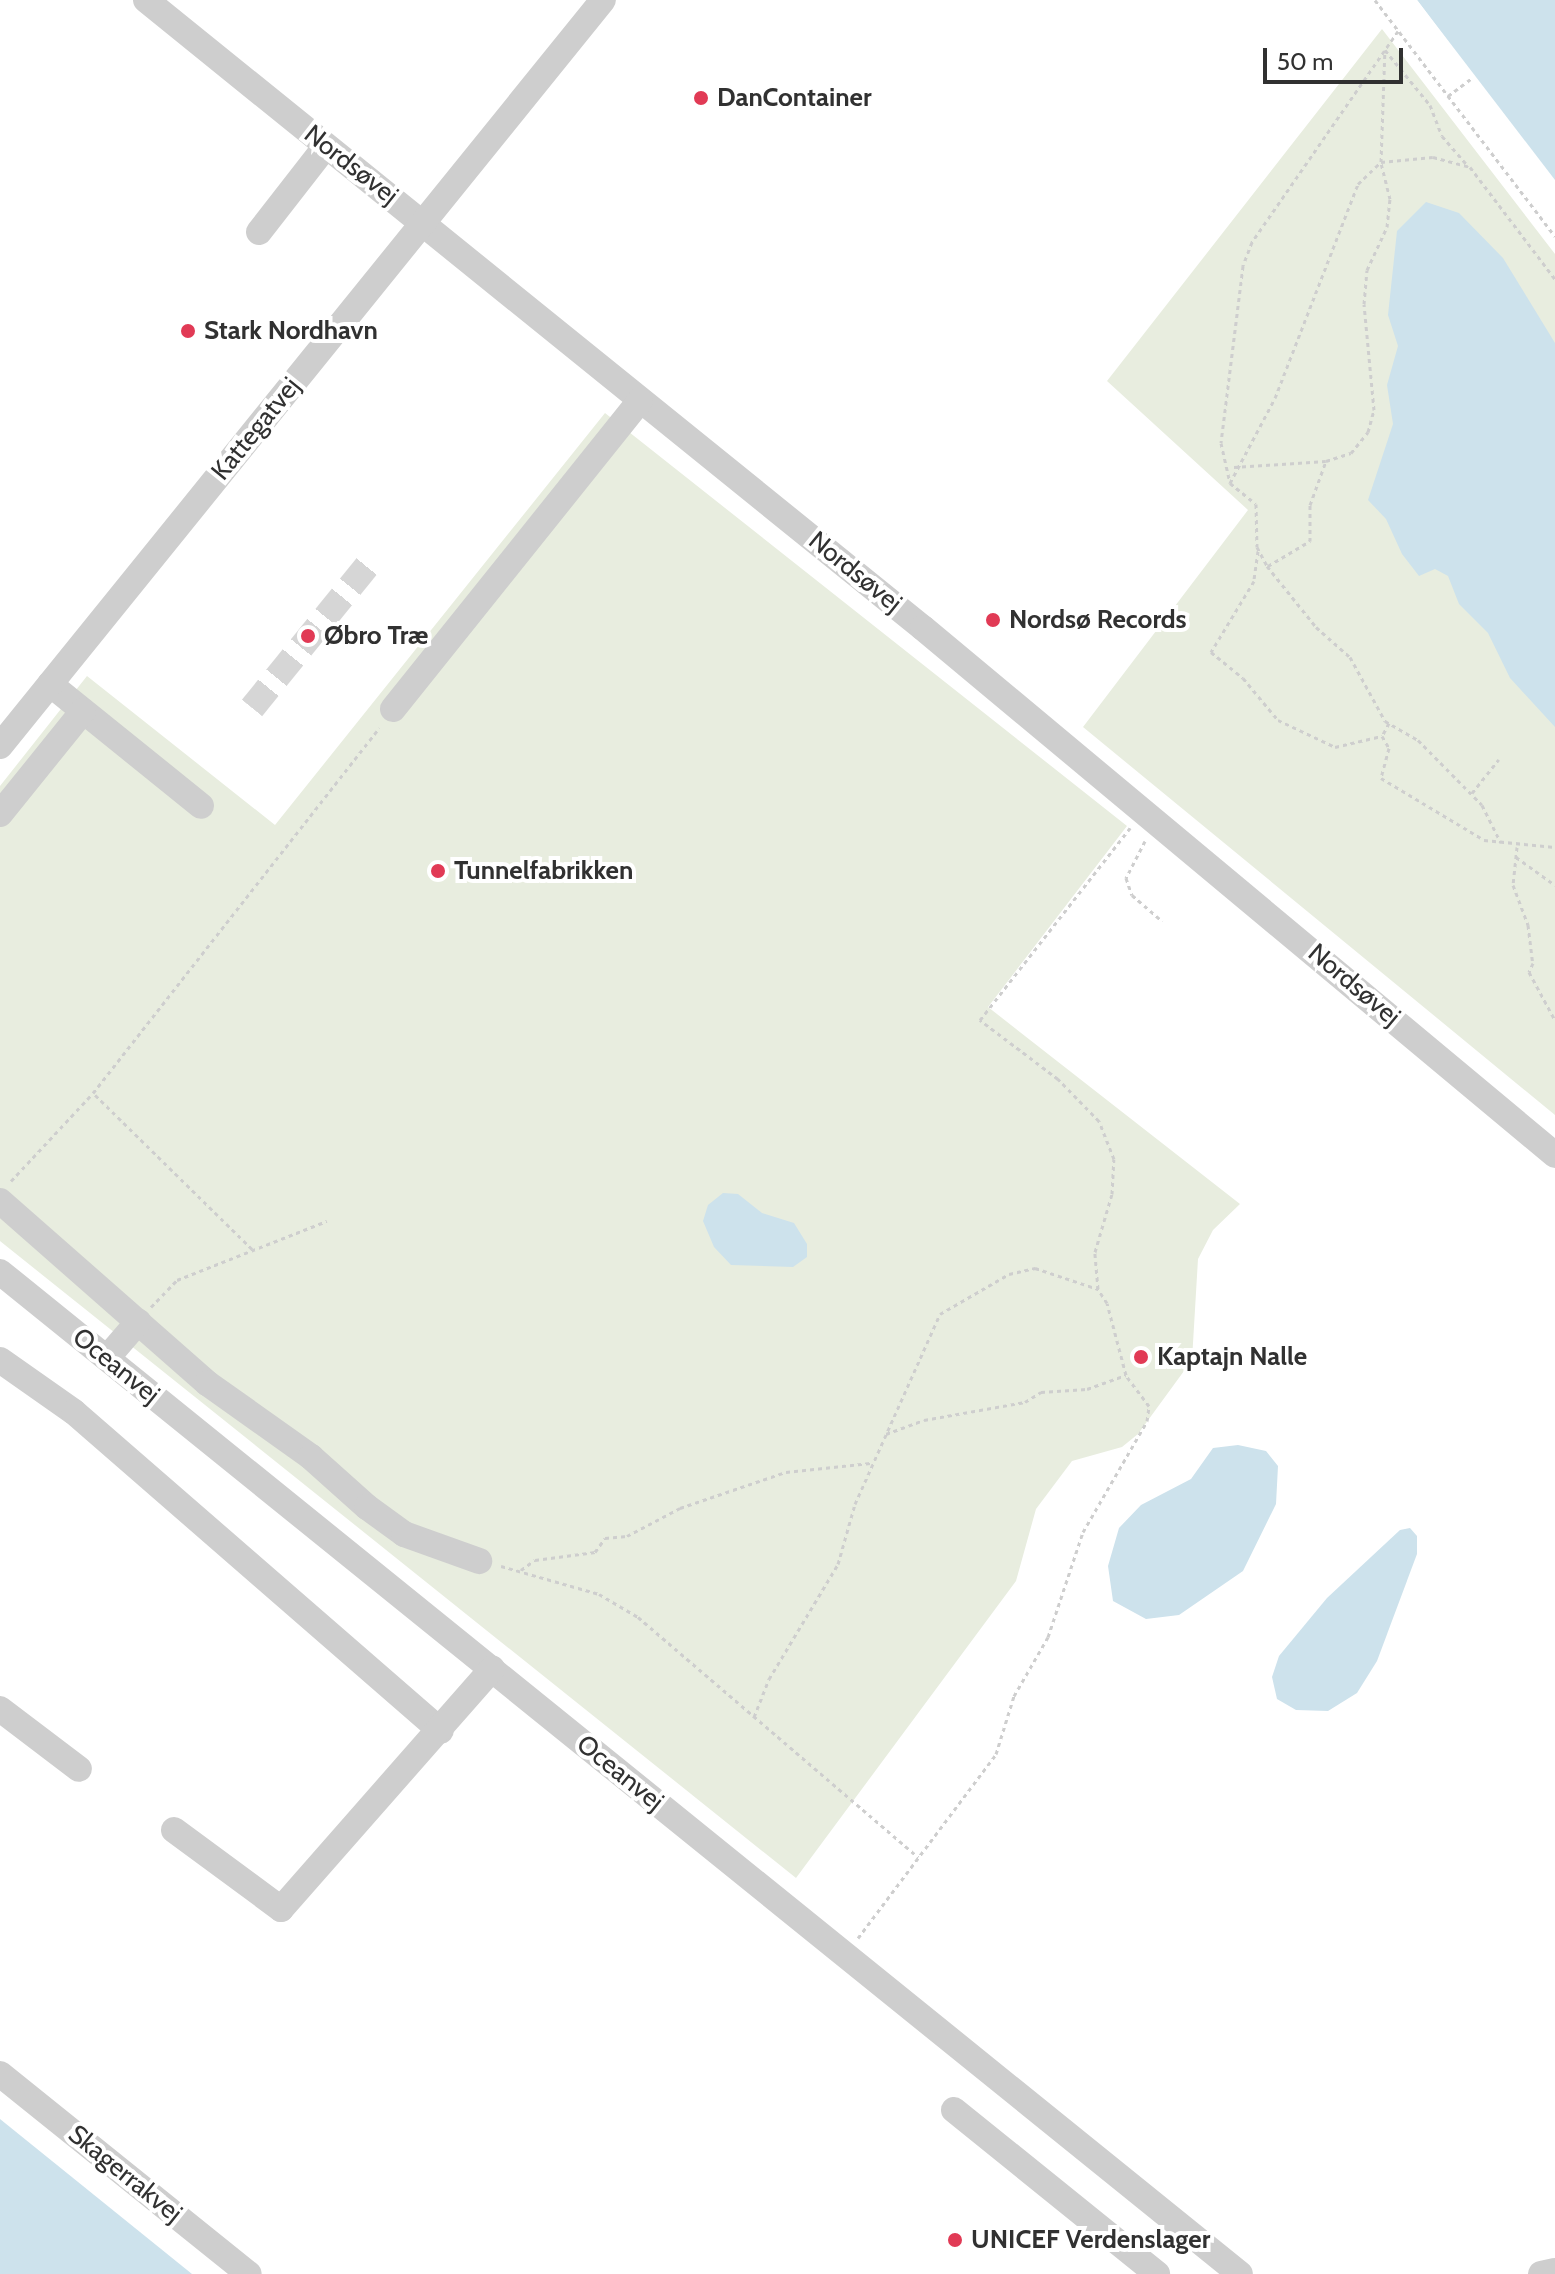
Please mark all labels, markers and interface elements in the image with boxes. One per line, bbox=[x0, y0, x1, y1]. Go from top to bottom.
scale bar bbox=[1267, 32, 1407, 82]
text: 50 m bbox=[1277, 47, 1333, 76]
place label: DanContainer bbox=[717, 82, 871, 114]
marker: DanContainer bbox=[692, 89, 710, 107]
street label: Nordsøvej bbox=[298, 119, 404, 211]
place label: Stark Nordhavn bbox=[204, 315, 378, 347]
marker: Stark Nordhavn bbox=[179, 322, 197, 340]
street label: Kattegatvej bbox=[205, 371, 307, 487]
street label: Nordsøvej bbox=[802, 525, 908, 619]
place label: Nordsø Records bbox=[1009, 604, 1187, 636]
marker: Nordsø Records bbox=[984, 611, 1002, 629]
place label: Øbro Træ bbox=[324, 620, 428, 652]
marker: Øbro Træ bbox=[299, 627, 317, 645]
place label: Tunnelfabrikken bbox=[454, 855, 633, 887]
marker: Tunnelfabrikken bbox=[429, 862, 447, 880]
street label: Nordsøvej bbox=[1302, 937, 1406, 1033]
street label: Oceanvej bbox=[66, 1322, 166, 1410]
place label: Kaptajn Nalle bbox=[1157, 1341, 1307, 1373]
marker: Kaptajn Nalle bbox=[1132, 1348, 1150, 1366]
street label: Oceanvej bbox=[570, 1729, 670, 1817]
street label: Skagerrakvej bbox=[62, 2119, 188, 2229]
place label: UNICEF Verdenslager bbox=[971, 2224, 1210, 2256]
marker: UNICEF Verdenslager bbox=[946, 2231, 964, 2249]

